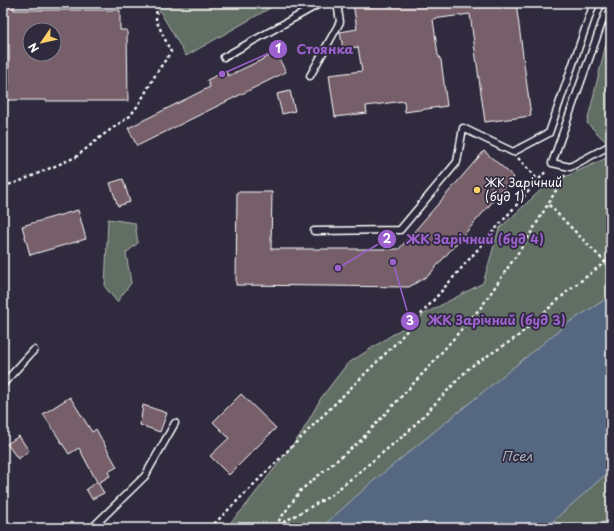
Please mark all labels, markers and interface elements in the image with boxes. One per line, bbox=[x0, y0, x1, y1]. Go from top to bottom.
north arrow bbox=[22, 22, 62, 62]
callout: Стоянка bbox=[268, 37, 361, 62]
text: N bbox=[24, 39, 43, 56]
text: 1 bbox=[275, 39, 281, 57]
text: Стоянка bbox=[297, 39, 354, 58]
place label: ЖК Зарічний (буд 1) bbox=[484, 173, 562, 205]
marker: ЖК Зарічний (буд 1) bbox=[472, 185, 482, 195]
callout: ЖК Зарічний (буд 4) bbox=[377, 227, 552, 252]
text: 2 bbox=[383, 229, 392, 247]
text: ЖК Зарічний (буд 4) bbox=[405, 229, 544, 248]
callout: ЖК Зарічний (буд 3) bbox=[400, 308, 574, 333]
text: ЖК Зарічний (буд 3) bbox=[427, 310, 566, 329]
text: 3 bbox=[406, 311, 414, 329]
water label: Псел bbox=[502, 446, 532, 465]

